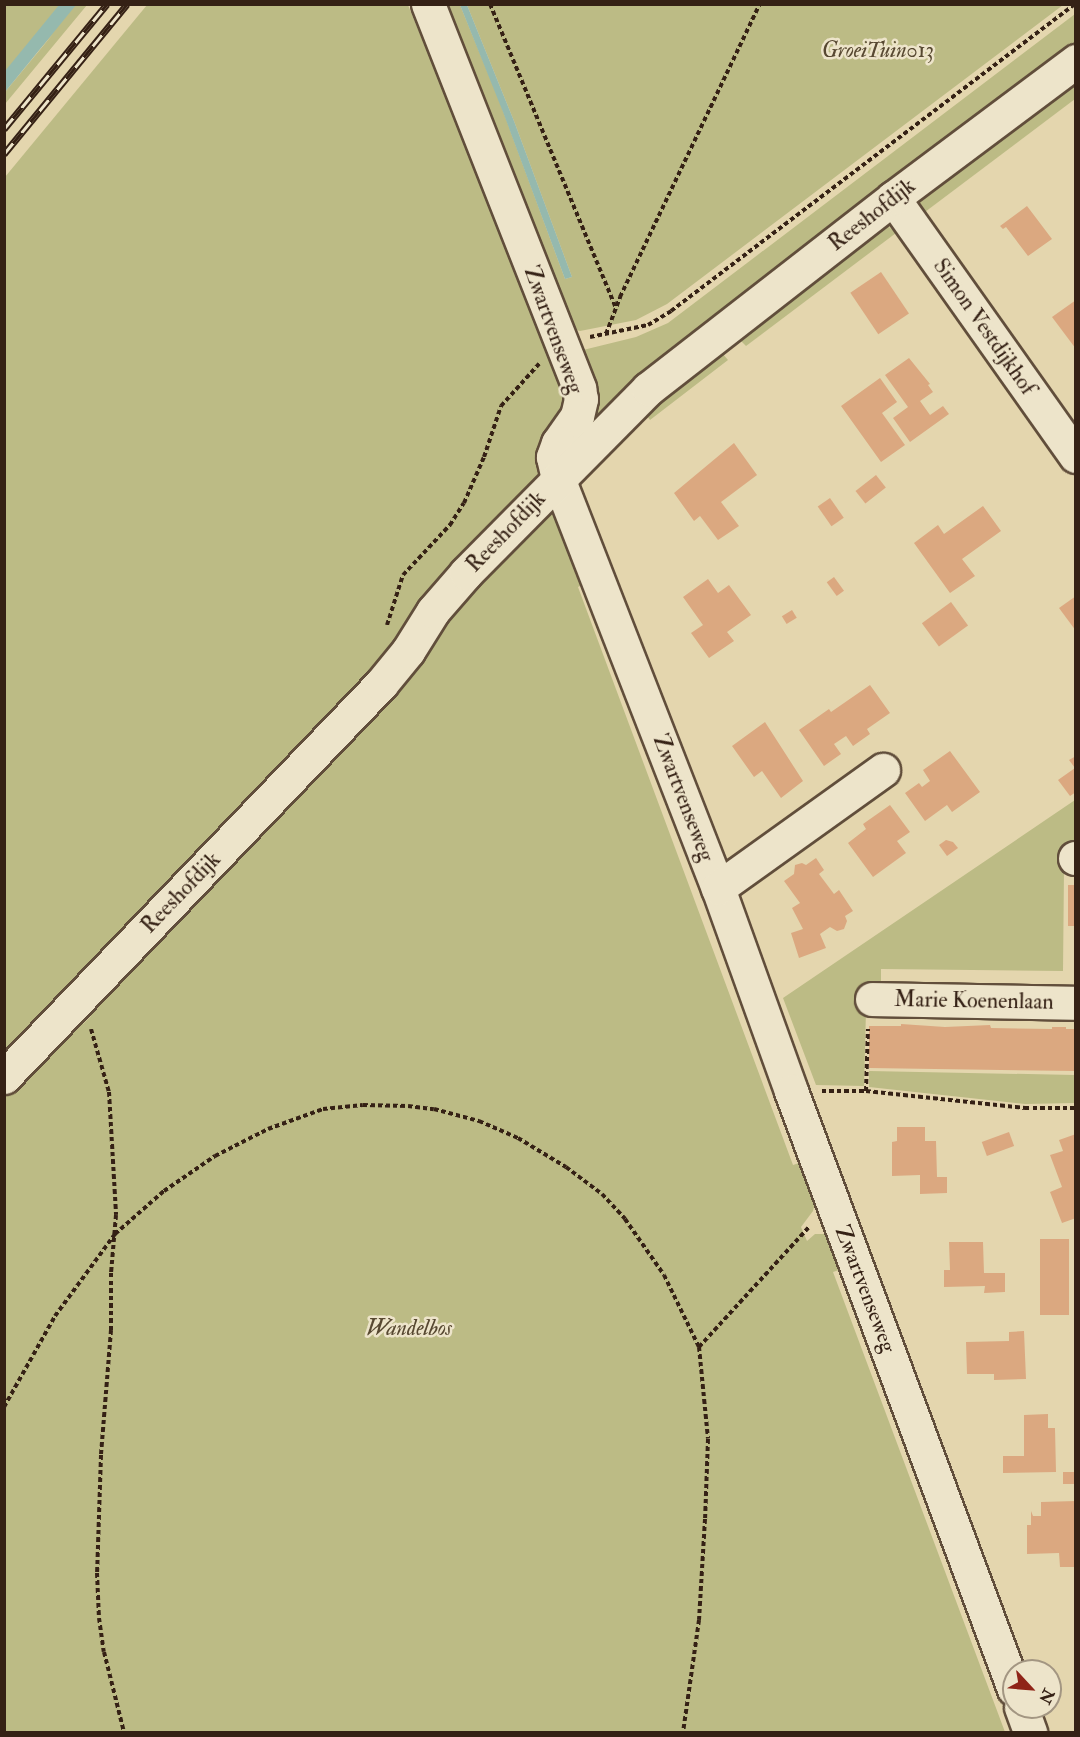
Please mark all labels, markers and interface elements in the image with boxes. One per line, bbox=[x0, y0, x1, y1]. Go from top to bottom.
park label: GroeiTuin013 bbox=[822, 38, 934, 64]
street label: Reeshofdijk bbox=[823, 173, 921, 257]
street label: Simon Vestdijkhof bbox=[927, 254, 1041, 400]
street label: Zwartvenseweg bbox=[518, 262, 588, 398]
street label: Reeshofdijk bbox=[461, 486, 551, 578]
street label: Zwartvenseweg bbox=[647, 731, 719, 865]
street label: Reeshofdijk bbox=[136, 847, 226, 939]
street label: Marie Koenenlaan bbox=[894, 986, 1054, 1016]
street label: Zwartvenseweg bbox=[829, 1222, 901, 1356]
park label: Wandelbos bbox=[366, 1316, 452, 1342]
north arrow bbox=[1002, 1659, 1062, 1719]
text: N bbox=[1034, 1685, 1059, 1707]

